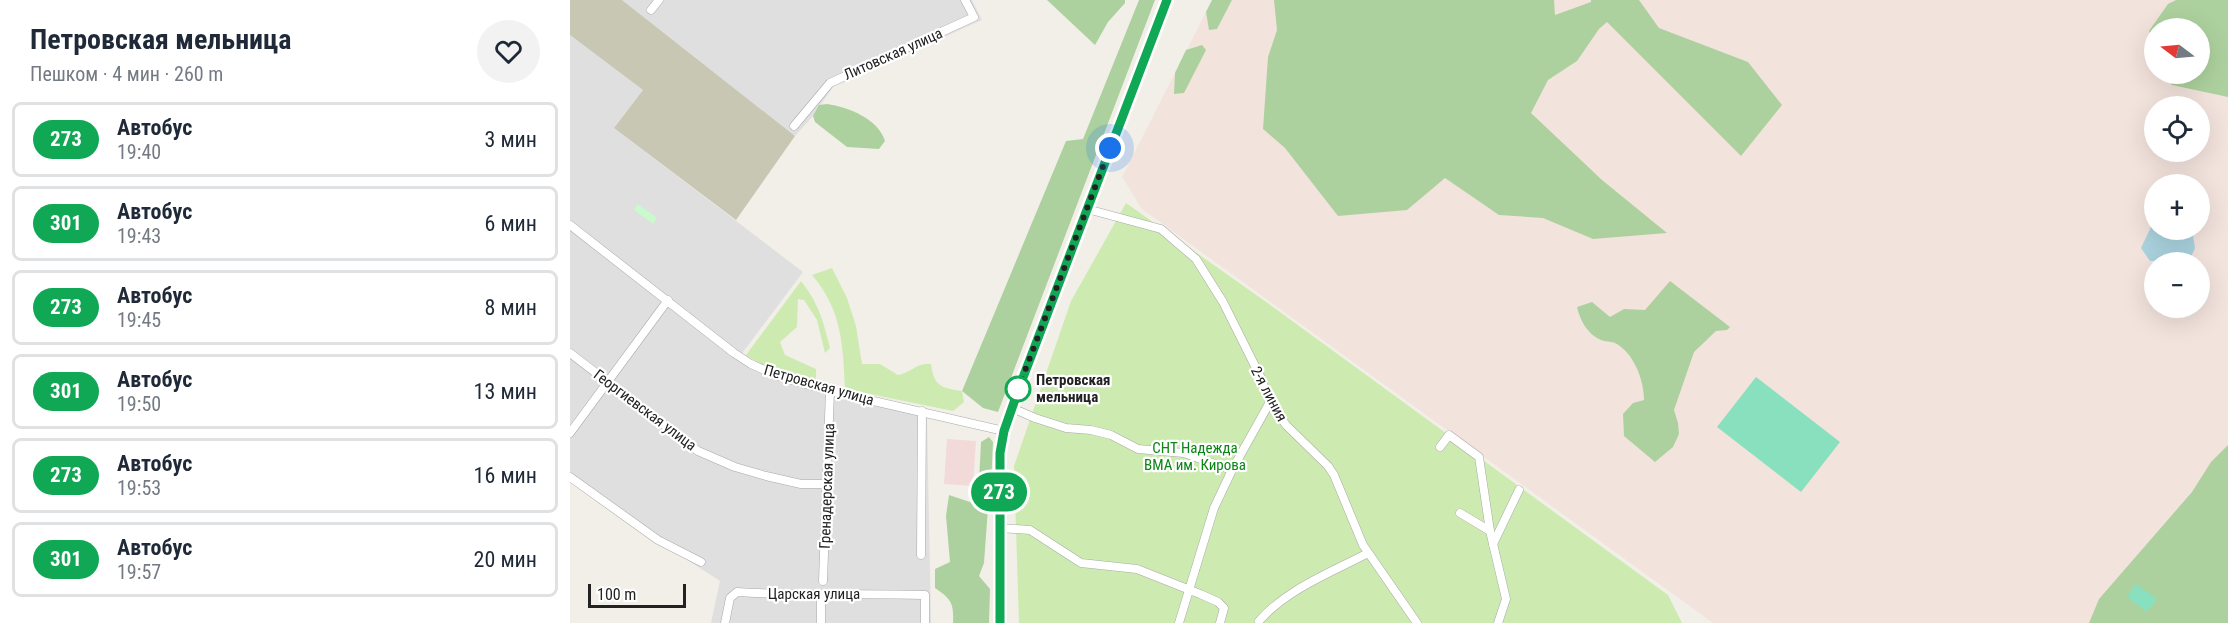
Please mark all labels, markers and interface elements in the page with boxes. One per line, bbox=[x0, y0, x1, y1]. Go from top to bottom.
north arrow bbox=[2144, 18, 2210, 84]
map controls bbox=[2144, 18, 2210, 318]
button: heart bbox=[477, 20, 540, 83]
text: Петровская мельница bbox=[30, 23, 291, 56]
street label: Литовская улица bbox=[841, 24, 945, 84]
text: Пешком · 4 мин · 260 m bbox=[30, 62, 223, 86]
button: locate bbox=[2144, 96, 2210, 162]
text: Автобус bbox=[117, 115, 192, 140]
text: 273 bbox=[50, 127, 82, 151]
text: 3 мин bbox=[484, 127, 537, 152]
your location bbox=[1095, 133, 1125, 163]
text: 19:40 bbox=[117, 140, 161, 164]
button: + bbox=[2144, 174, 2210, 240]
text: Автобус bbox=[117, 199, 192, 224]
text: 301 bbox=[50, 211, 82, 235]
text: 6 мин bbox=[484, 211, 537, 236]
text: 19:43 bbox=[117, 224, 161, 248]
button: − bbox=[2144, 252, 2210, 318]
text: Автобус bbox=[117, 283, 192, 308]
text: 273 bbox=[50, 295, 82, 319]
text: 8 мин bbox=[484, 295, 537, 320]
text: 19:45 bbox=[117, 308, 161, 332]
street label: Петровская улица bbox=[762, 361, 876, 409]
street label: 2-я линия bbox=[1247, 363, 1291, 425]
street label: Георгиевская улица bbox=[590, 365, 700, 455]
text: Автобус bbox=[117, 367, 192, 392]
place label: Петровская мельница bbox=[1036, 371, 1110, 406]
marker: Петровская мельница bbox=[1005, 376, 1031, 402]
text: 301 bbox=[50, 379, 82, 403]
text: 13 мин bbox=[474, 379, 537, 404]
text: 19:50 bbox=[117, 392, 161, 416]
street label: Гренадерская улица bbox=[816, 423, 838, 549]
park label: СНТ Надежда ВМА им. Кирова bbox=[1144, 439, 1246, 474]
text: Автобус bbox=[117, 451, 192, 476]
text: 273 bbox=[50, 463, 82, 487]
text: 16 мин bbox=[474, 463, 537, 488]
line badge: 273 bbox=[964, 472, 1034, 512]
text: 19:53 bbox=[117, 476, 161, 500]
text: 273 bbox=[983, 480, 1015, 504]
text: Автобус bbox=[117, 535, 192, 560]
text: 301 bbox=[50, 547, 82, 571]
text: 20 мин bbox=[474, 547, 537, 572]
text: 19:57 bbox=[117, 560, 161, 584]
scale bar bbox=[588, 581, 686, 608]
text: 100 m bbox=[597, 585, 636, 604]
street label: Царская улица bbox=[768, 585, 860, 603]

